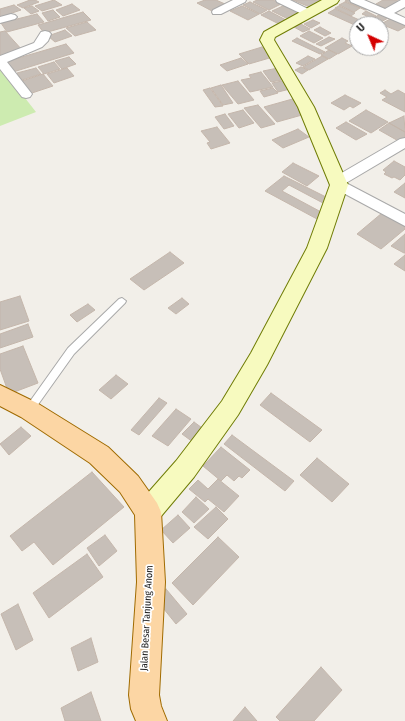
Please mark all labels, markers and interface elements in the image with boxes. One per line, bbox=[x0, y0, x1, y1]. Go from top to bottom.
north arrow bbox=[349, 16, 389, 56]
text: U bbox=[354, 21, 368, 35]
street label: Jalan Besar Tanjung Anom bbox=[138, 565, 156, 671]

